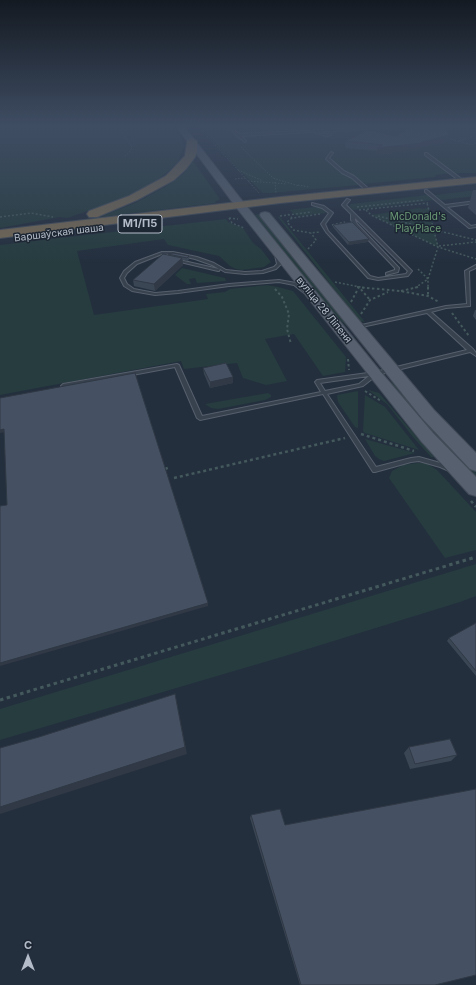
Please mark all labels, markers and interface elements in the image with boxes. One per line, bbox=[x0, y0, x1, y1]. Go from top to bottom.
park label: McDonald's PlayPlace bbox=[390, 211, 446, 234]
road number: М1/П5 bbox=[118, 215, 162, 233]
street label: Варшаўская шаша bbox=[14, 222, 104, 244]
street label: вуліца 28 Ліпеня bbox=[294, 275, 354, 345]
north arrow bbox=[8, 937, 48, 977]
text: С bbox=[24, 938, 32, 952]

